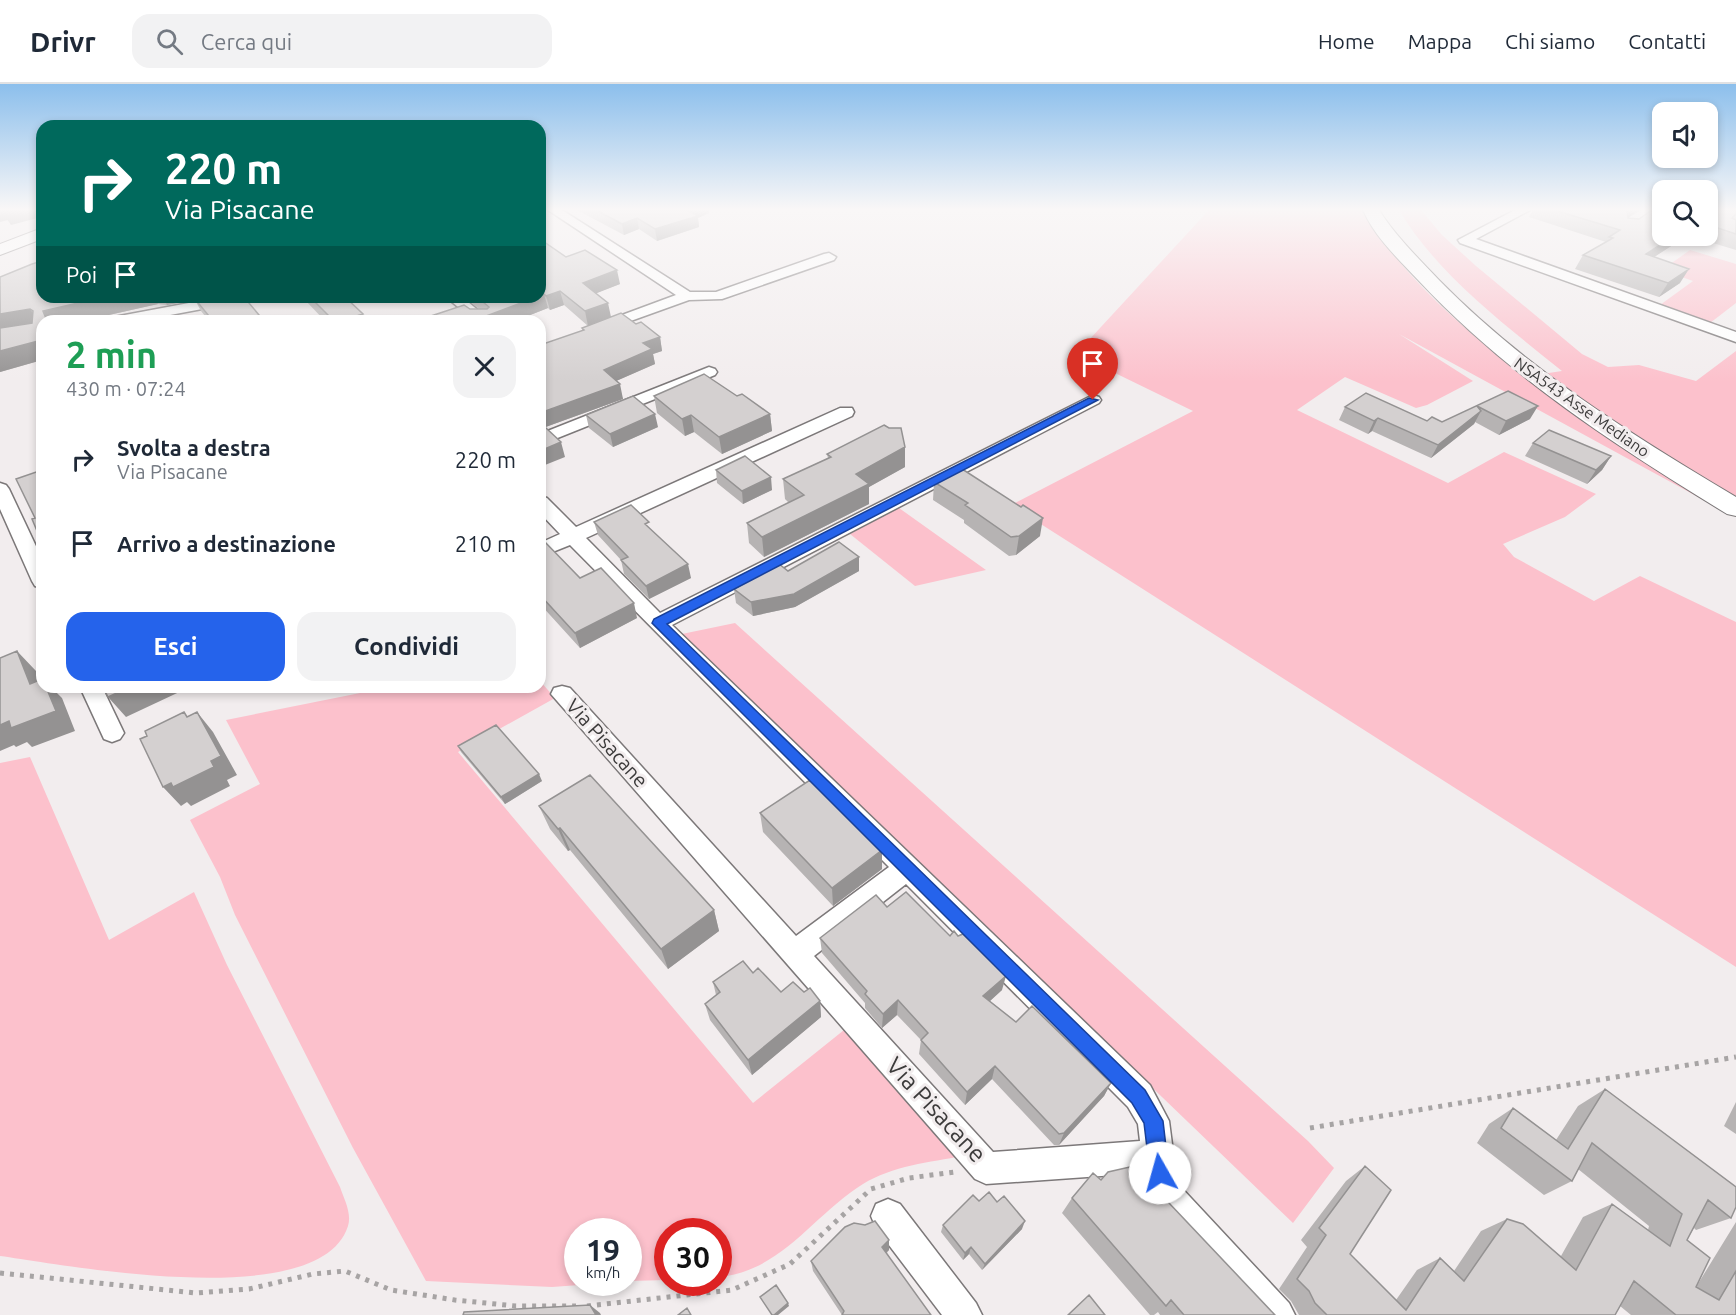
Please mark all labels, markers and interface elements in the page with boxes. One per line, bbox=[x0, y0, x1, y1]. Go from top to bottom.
search box bbox=[132, 14, 552, 68]
icon: search bbox=[153, 25, 186, 58]
text: Drivr bbox=[30, 26, 96, 57]
text: Cerca qui bbox=[201, 29, 292, 54]
text: Home bbox=[1318, 29, 1375, 53]
text: Mappa bbox=[1408, 29, 1472, 53]
text: Chi siamo bbox=[1505, 29, 1595, 53]
text: Contatti bbox=[1628, 29, 1706, 53]
map controls bbox=[1652, 102, 1718, 246]
button: sound bbox=[1652, 102, 1718, 168]
icon: right bbox=[66, 144, 144, 222]
text: 220 m bbox=[165, 145, 282, 192]
button: search bbox=[1652, 180, 1718, 246]
text: Via Pisacane bbox=[165, 194, 315, 224]
icon: arrive bbox=[109, 258, 142, 291]
text: Poi bbox=[66, 262, 97, 287]
text: 2 min bbox=[66, 334, 157, 375]
button: close bbox=[453, 335, 516, 398]
pin bbox=[1067, 338, 1118, 400]
icon: arrive bbox=[1076, 347, 1109, 380]
street label: NSA543 Asse Mediano bbox=[1511, 354, 1653, 460]
text: 430 m · 07:24 bbox=[66, 377, 186, 400]
text: Svolta a destra bbox=[117, 435, 271, 460]
icon: right bbox=[66, 443, 99, 476]
text: 220 m bbox=[455, 447, 516, 472]
text: Via Pisacane bbox=[117, 460, 228, 483]
icon: arrive bbox=[66, 527, 99, 560]
text: Arrivo a destinazione bbox=[117, 531, 336, 556]
text: 210 m bbox=[455, 531, 516, 556]
button: Esci bbox=[66, 612, 285, 681]
button: Condividi bbox=[297, 612, 516, 681]
street label: Via Pisacane bbox=[562, 694, 653, 792]
street label: Via Pisacane bbox=[881, 1052, 992, 1167]
position arrow bbox=[1128, 1141, 1192, 1205]
speed limit sign: 30 bbox=[654, 1218, 732, 1296]
text: 19 bbox=[586, 1233, 620, 1267]
text: km/h bbox=[586, 1264, 620, 1281]

